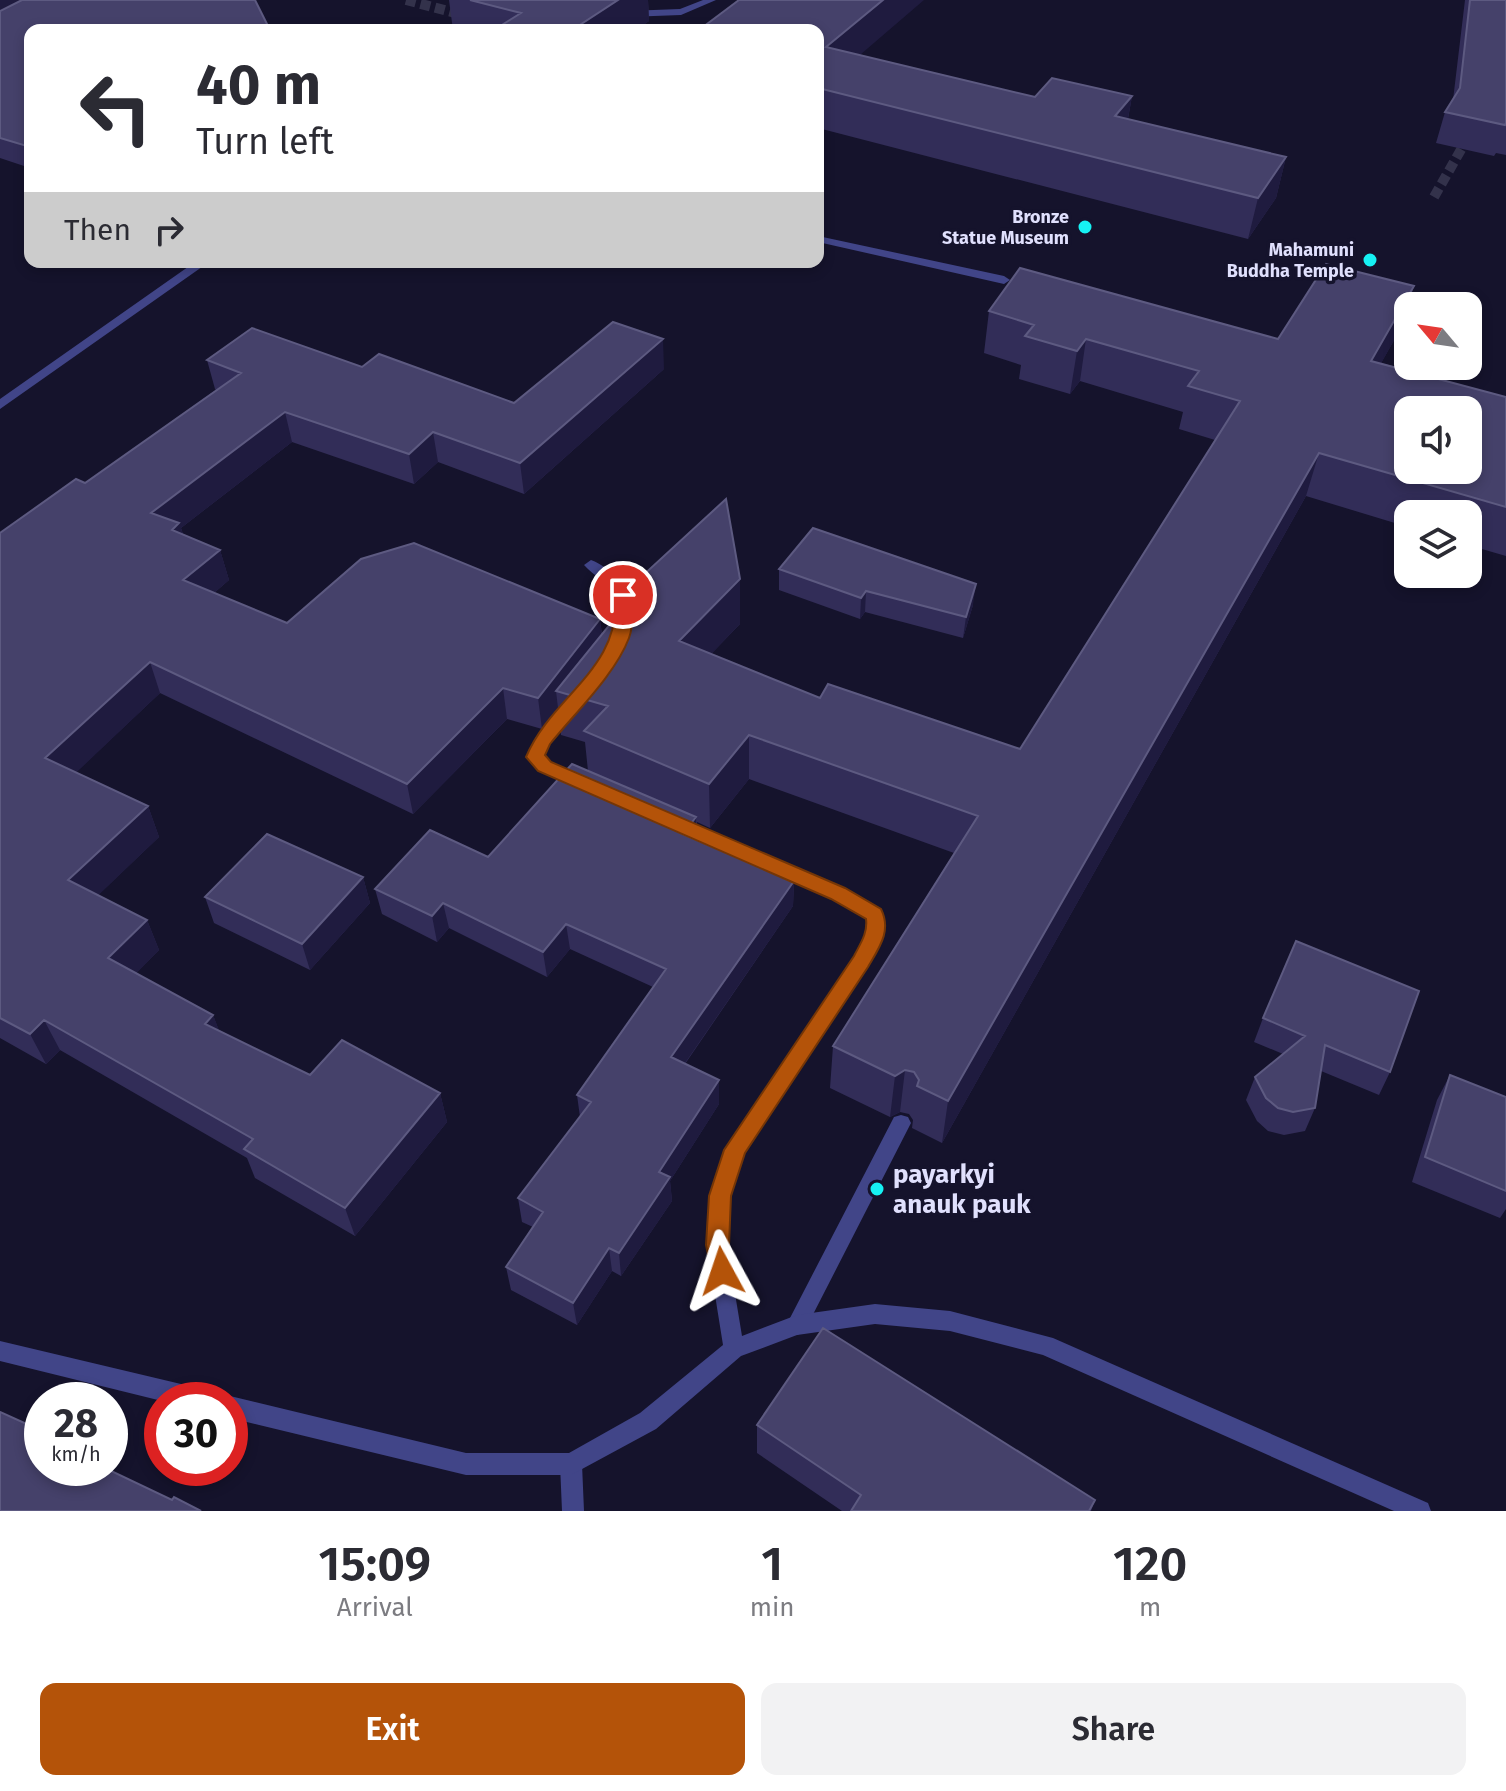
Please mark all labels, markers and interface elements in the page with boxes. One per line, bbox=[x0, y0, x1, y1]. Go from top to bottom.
text: 40 m bbox=[196, 52, 321, 119]
icon: left bbox=[64, 56, 168, 160]
text: Turn left bbox=[196, 120, 334, 164]
place label: Bronze Statue Museum bbox=[942, 206, 1069, 249]
icon: right bbox=[147, 208, 191, 252]
text: Then bbox=[64, 212, 131, 248]
marker: Bronze Statue Museum bbox=[1076, 218, 1094, 236]
place label: Mahamuni Buddha Temple bbox=[1227, 239, 1354, 282]
marker: Mahamuni Buddha Temple bbox=[1361, 251, 1379, 269]
north arrow bbox=[1394, 292, 1482, 380]
map controls bbox=[1394, 292, 1482, 588]
button: sound bbox=[1394, 396, 1482, 484]
button: layers bbox=[1394, 500, 1482, 588]
pin bbox=[589, 561, 657, 629]
icon: arrive bbox=[601, 573, 645, 617]
place label: payarkyi anauk pauk bbox=[893, 1159, 1031, 1220]
marker: payarkyi anauk pauk bbox=[868, 1180, 886, 1198]
position arrow bbox=[680, 1229, 764, 1313]
speed limit sign: 30 bbox=[144, 1382, 248, 1486]
text: 28 bbox=[54, 1400, 98, 1448]
text: km/h bbox=[51, 1442, 101, 1466]
text: 15:09 bbox=[319, 1535, 431, 1593]
text: 1 bbox=[761, 1535, 783, 1593]
text: 120 bbox=[1113, 1535, 1187, 1593]
text: Arrival bbox=[337, 1592, 413, 1623]
text: min bbox=[750, 1592, 795, 1623]
text: m bbox=[1139, 1592, 1161, 1623]
button: Exit bbox=[40, 1683, 745, 1775]
button: Share bbox=[761, 1683, 1466, 1775]

